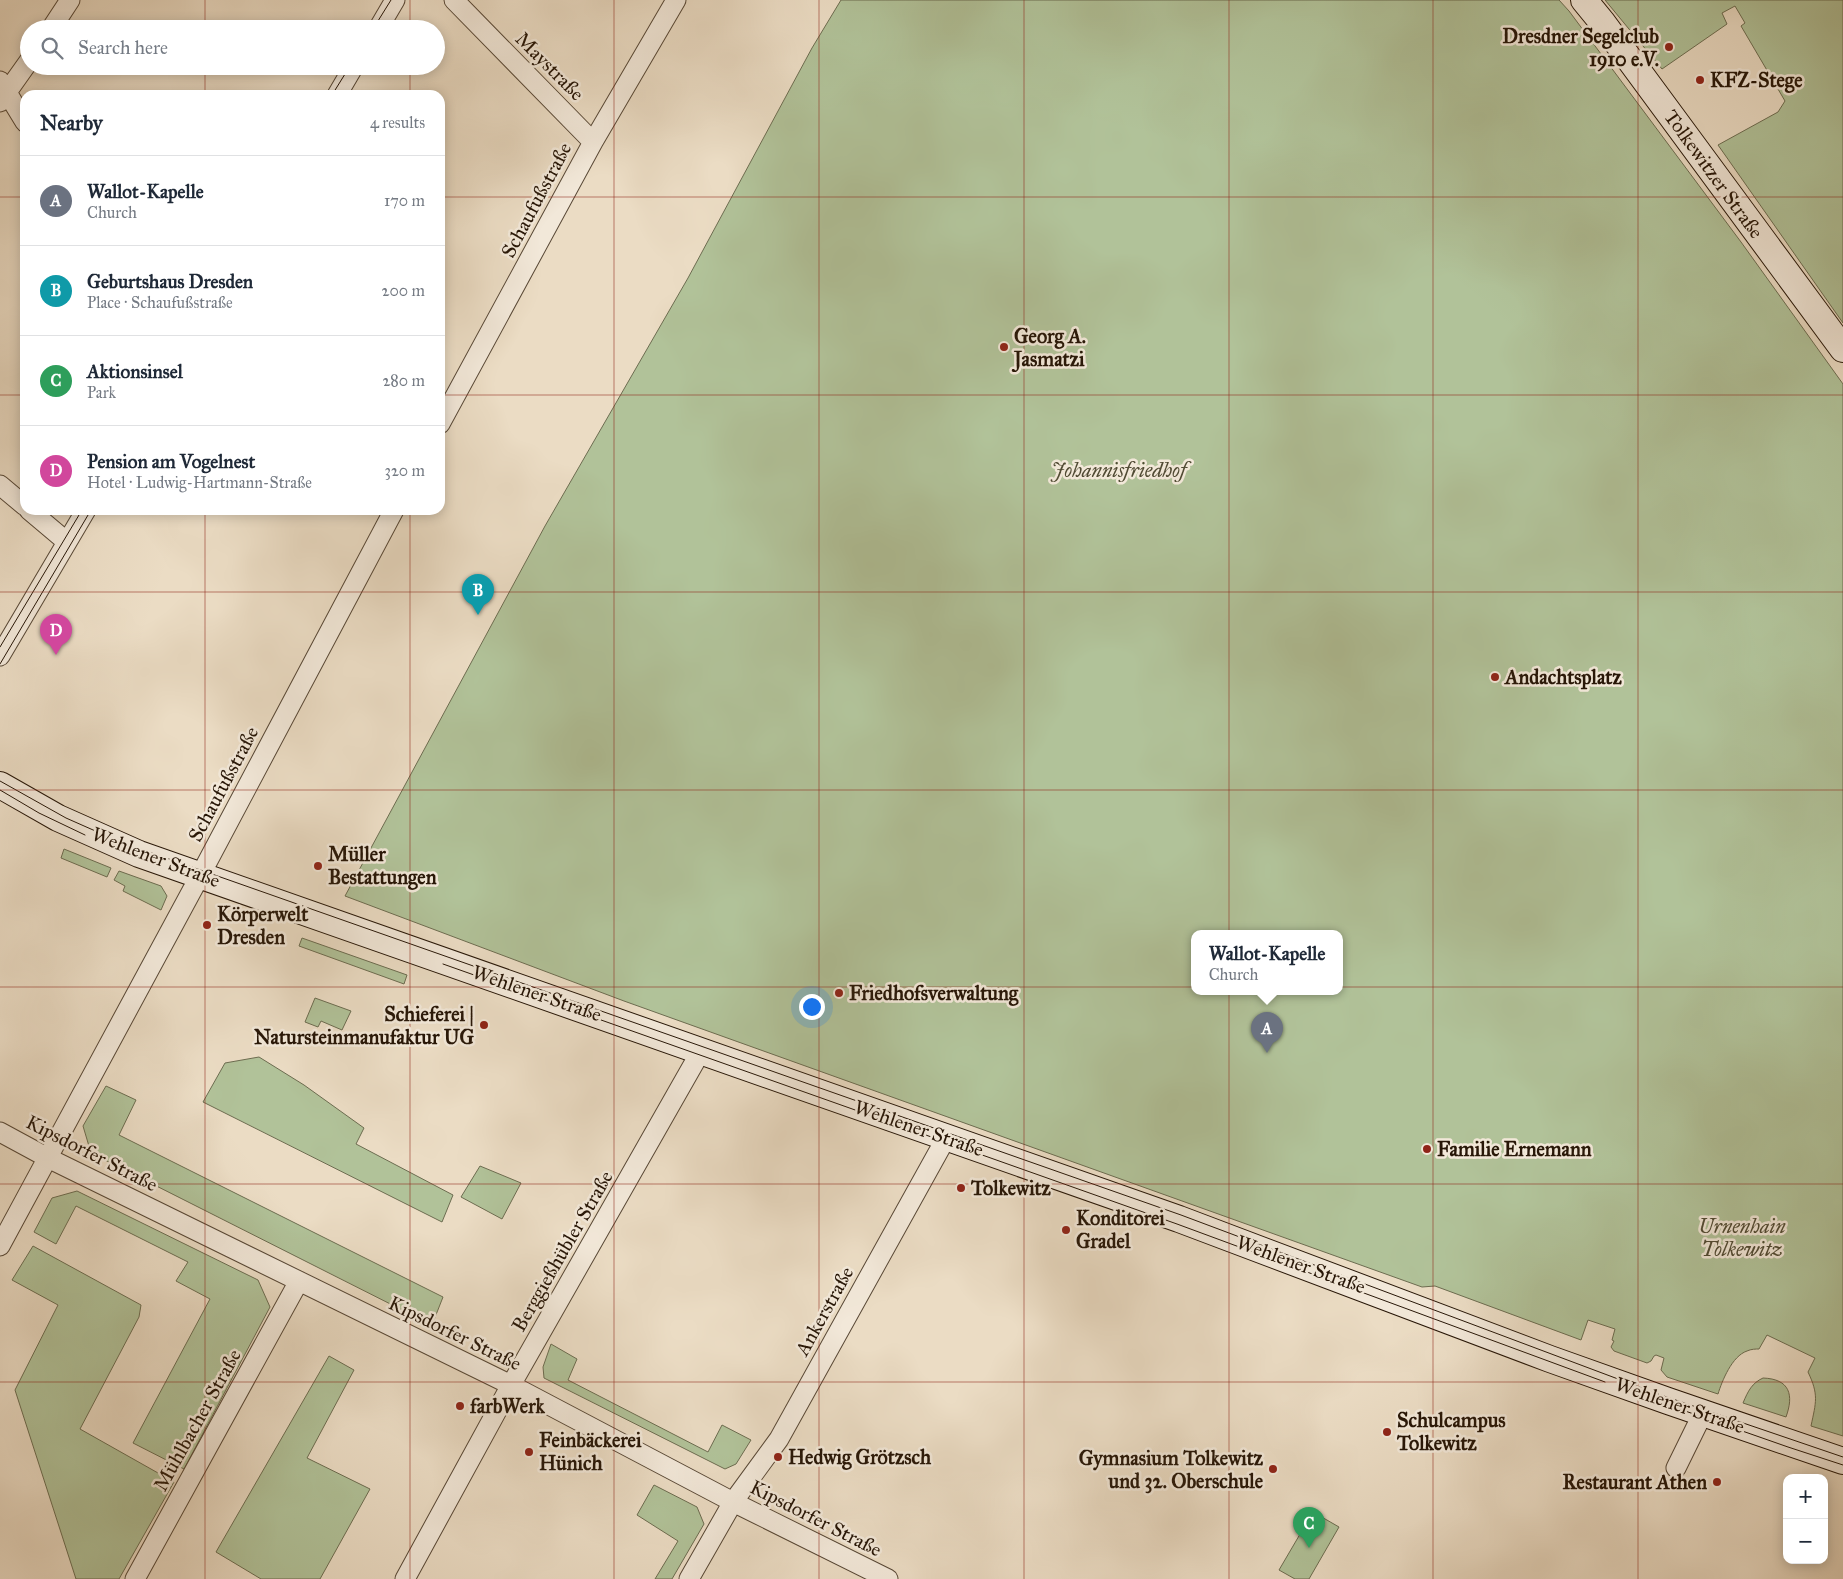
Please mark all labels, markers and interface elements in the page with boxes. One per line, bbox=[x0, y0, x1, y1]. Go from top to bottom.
search box bbox=[20, 20, 445, 75]
place label: Dresdner Segelclub 1910 e.V. bbox=[1502, 24, 1659, 72]
street label: Maystraße bbox=[511, 27, 589, 105]
icon: search bbox=[38, 34, 66, 62]
text: Search here bbox=[78, 36, 168, 59]
marker: Dresdner Segelclub 1910 e.V. bbox=[1663, 41, 1675, 53]
place label: KFZ-Stege bbox=[1710, 68, 1803, 93]
marker: KFZ-Stege bbox=[1694, 74, 1706, 86]
street label: Tolkewitzer Straße bbox=[1659, 105, 1769, 243]
text: Nearby bbox=[40, 110, 103, 136]
text: 4 results bbox=[370, 113, 425, 132]
street label: Schaufußstraße bbox=[496, 138, 576, 262]
text: Wallot-Kapelle bbox=[87, 180, 204, 203]
text: A bbox=[51, 191, 61, 210]
text: 170 m bbox=[384, 191, 425, 210]
text: Church bbox=[87, 203, 137, 222]
text: Geburtshaus Dresden bbox=[87, 270, 253, 293]
text: B bbox=[51, 281, 61, 300]
text: 200 m bbox=[382, 281, 425, 300]
text: Place · Schaufußstraße bbox=[87, 293, 233, 312]
place label: Georg A. Jasmatzi bbox=[1011, 324, 1086, 373]
marker: Georg A. Jasmatzi bbox=[998, 341, 1010, 353]
text: Aktionsinsel bbox=[87, 360, 183, 383]
text: C bbox=[51, 371, 61, 390]
text: 280 m bbox=[382, 371, 425, 390]
text: Park bbox=[87, 383, 116, 402]
text: Pension am Vogelnest bbox=[87, 450, 255, 473]
park label: Johannisfriedhof bbox=[1051, 458, 1192, 482]
text: D bbox=[50, 461, 62, 480]
text: 320 m bbox=[385, 461, 425, 480]
text: Hotel · Ludwig-Hartmann-Straße bbox=[87, 473, 312, 492]
pin: B bbox=[462, 574, 494, 615]
pin: D bbox=[40, 614, 72, 655]
place label: Andachtsplatz bbox=[1503, 665, 1622, 690]
marker: Andachtsplatz bbox=[1489, 671, 1501, 683]
street label: Schaufußstraße bbox=[183, 722, 263, 846]
street label: Wehlener Straße bbox=[88, 822, 224, 892]
place label: Müller Bestattungen bbox=[328, 842, 437, 890]
marker: Müller Bestattungen bbox=[312, 860, 324, 872]
place label: Körperwelt Dresden bbox=[217, 902, 309, 949]
marker: Körperwelt Dresden bbox=[201, 919, 213, 931]
popup bbox=[1191, 930, 1343, 995]
text: Wallot-Kapelle bbox=[1209, 942, 1325, 965]
street label: Wehlener Straße bbox=[469, 960, 605, 1026]
text: Church bbox=[1209, 965, 1258, 984]
place label: Friedhofsverwaltung bbox=[849, 981, 1019, 1006]
marker: Friedhofsverwaltung bbox=[833, 987, 845, 999]
your location bbox=[799, 994, 825, 1020]
place label: Schieferei | Natursteinmanufaktur UG bbox=[254, 1002, 474, 1049]
pin: A bbox=[1251, 1012, 1283, 1053]
marker: Schieferei | Natursteinmanufaktur UG bbox=[478, 1019, 490, 1031]
street label: Wehlener Straße bbox=[851, 1095, 987, 1161]
street label: Kipsdorfer Straße bbox=[22, 1109, 162, 1197]
place label: Familie Ernemann bbox=[1437, 1137, 1592, 1161]
marker: Familie Ernemann bbox=[1421, 1143, 1433, 1155]
street label: Berggießhübler Straße bbox=[506, 1166, 619, 1336]
place label: Tolkewitz bbox=[970, 1176, 1052, 1200]
marker: Tolkewitz bbox=[955, 1182, 967, 1194]
place label: Konditorei Gradel bbox=[1076, 1206, 1165, 1253]
park label: Urnenhain Tolkewitz bbox=[1698, 1214, 1786, 1261]
marker: Konditorei Gradel bbox=[1060, 1224, 1072, 1236]
street label: Wehlener Straße bbox=[1233, 1230, 1369, 1298]
street label: Ankerstraße bbox=[789, 1262, 858, 1361]
street label: Kipsdorfer Straße bbox=[385, 1291, 525, 1375]
street label: Mühlbacher Straße bbox=[148, 1345, 246, 1495]
street label: Wehlener Straße bbox=[1612, 1372, 1748, 1438]
place label: farbWerk bbox=[469, 1394, 546, 1418]
marker: farbWerk bbox=[454, 1400, 466, 1412]
place label: Schulcampus Tolkewitz bbox=[1396, 1408, 1506, 1455]
marker: Schulcampus Tolkewitz bbox=[1381, 1426, 1393, 1438]
place label: Feinbäckerei Hünich bbox=[539, 1428, 642, 1475]
place label: Hedwig Grötzsch bbox=[788, 1445, 932, 1470]
marker: Feinbäckerei Hünich bbox=[523, 1446, 535, 1458]
place label: Gymnasium Tolkewitz und 32. Oberschule bbox=[1079, 1446, 1264, 1494]
marker: Hedwig Grötzsch bbox=[772, 1451, 784, 1463]
marker: Gymnasium Tolkewitz und 32. Oberschule bbox=[1267, 1463, 1279, 1475]
place label: Restaurant Athen bbox=[1563, 1470, 1707, 1494]
street label: Kipsdorfer Straße bbox=[746, 1474, 886, 1562]
map controls bbox=[1783, 1474, 1828, 1564]
button: + bbox=[1783, 1474, 1828, 1519]
marker: Restaurant Athen bbox=[1711, 1476, 1723, 1488]
pin: C bbox=[1293, 1507, 1325, 1548]
button: − bbox=[1783, 1519, 1828, 1564]

